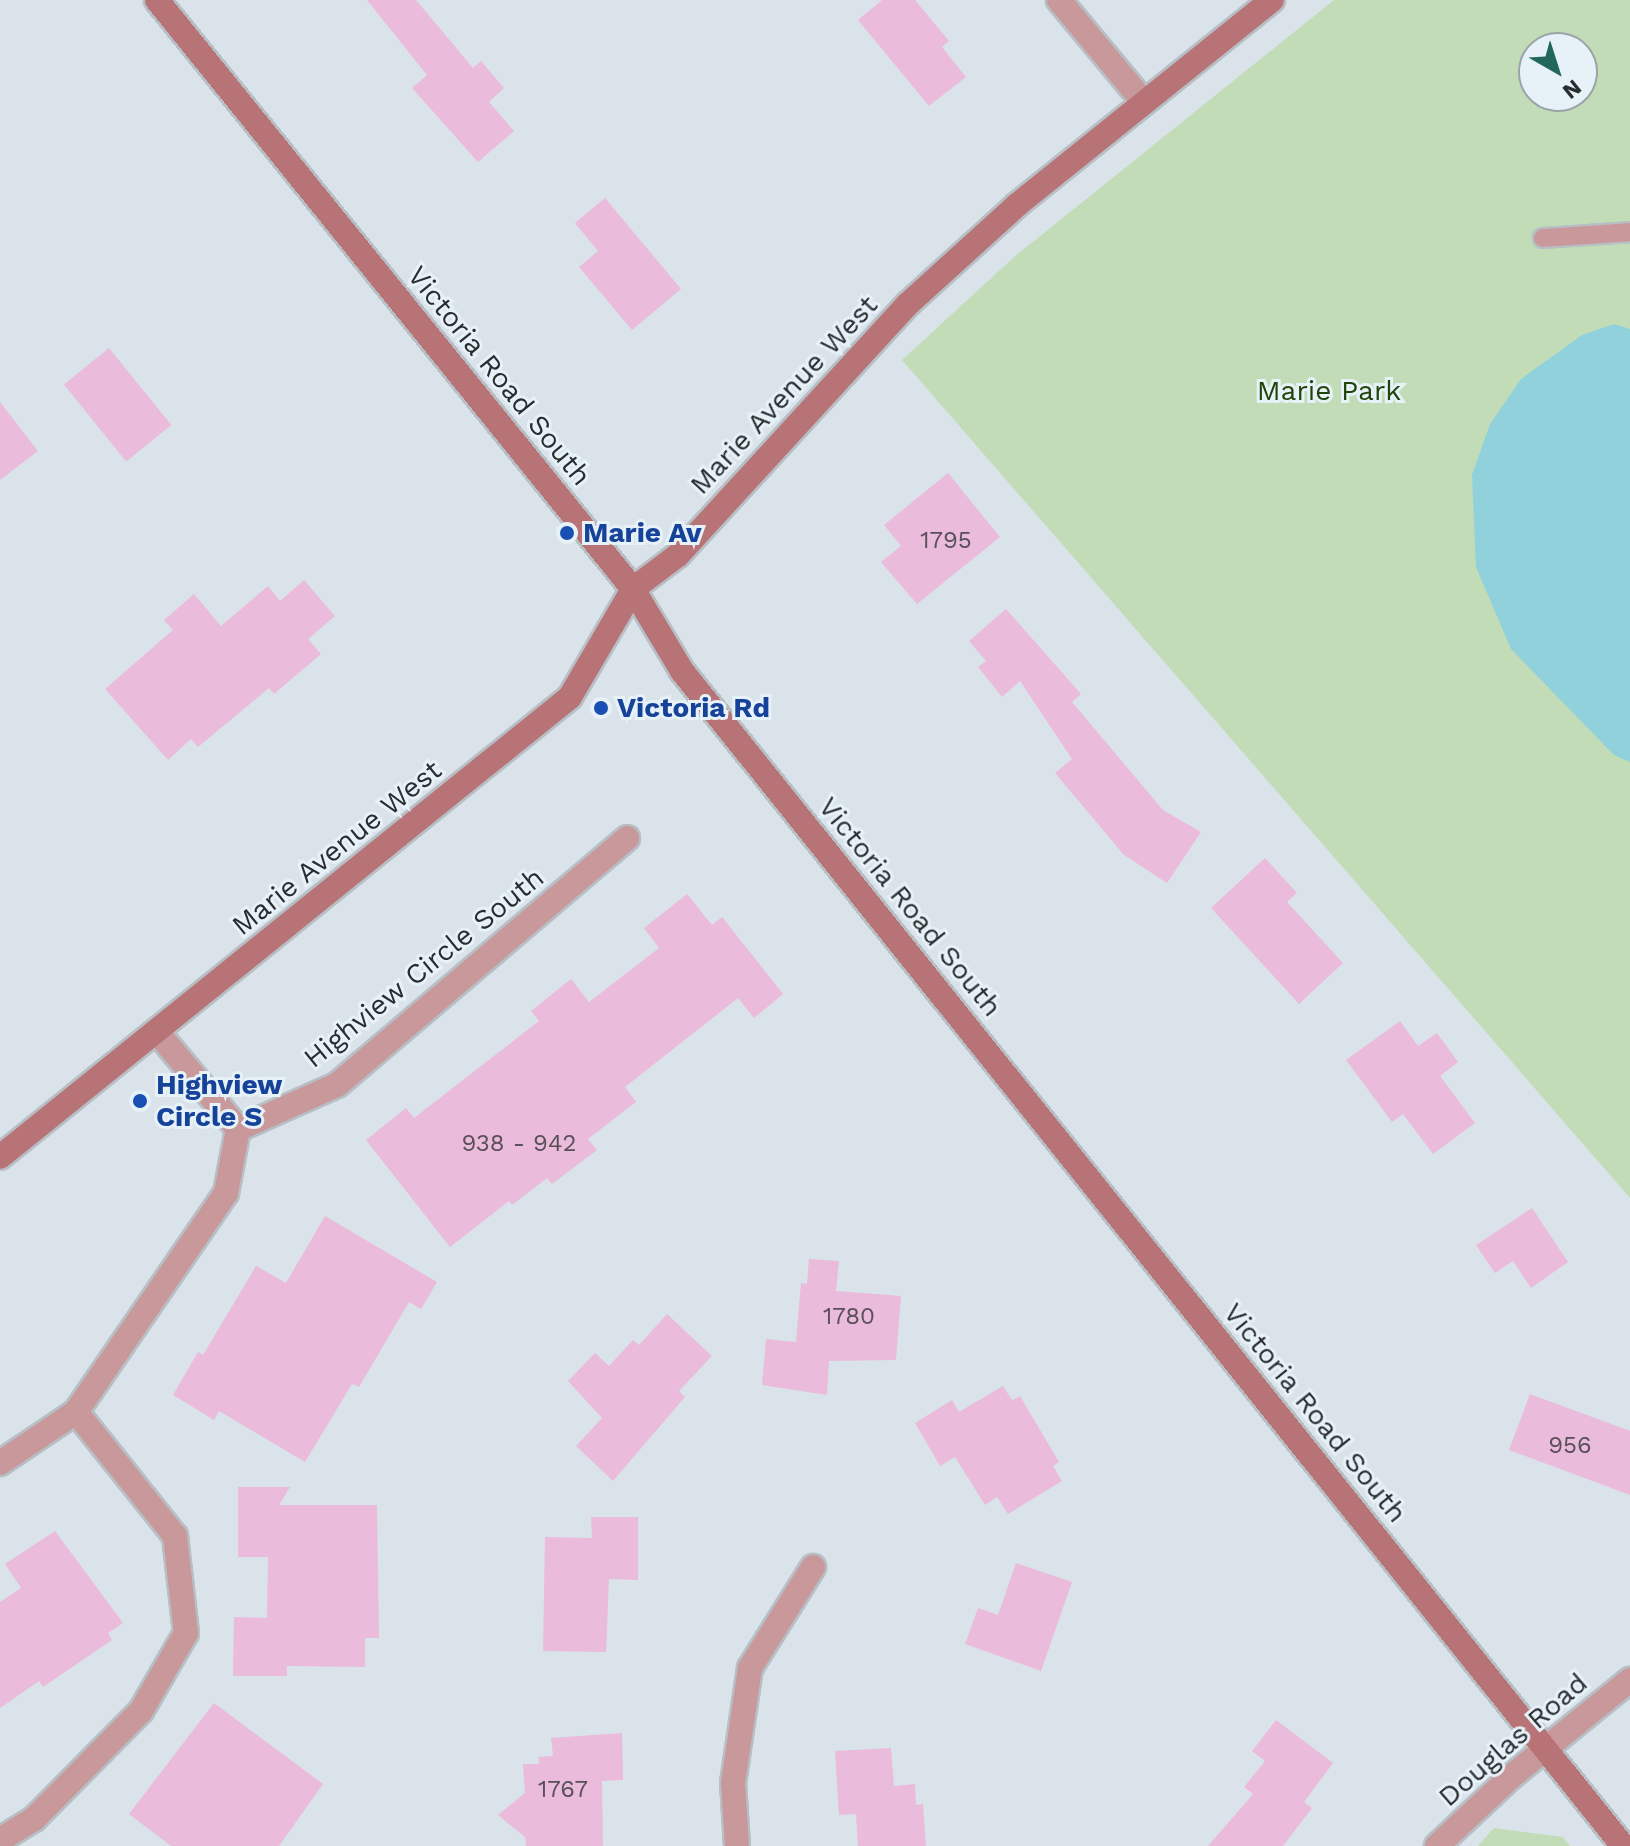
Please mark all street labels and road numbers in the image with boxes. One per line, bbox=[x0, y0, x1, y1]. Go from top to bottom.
street label: Victoria Road South bbox=[400, 259, 598, 493]
street label: Marie Avenue West bbox=[683, 288, 885, 502]
street label: Marie Avenue West bbox=[225, 753, 449, 943]
street label: Victoria Road South bbox=[811, 790, 1009, 1024]
street label: Highview Circle South bbox=[297, 861, 551, 1075]
street label: Victoria Road South bbox=[1216, 1296, 1414, 1530]
street label: Douglas Road bbox=[1432, 1666, 1594, 1814]

